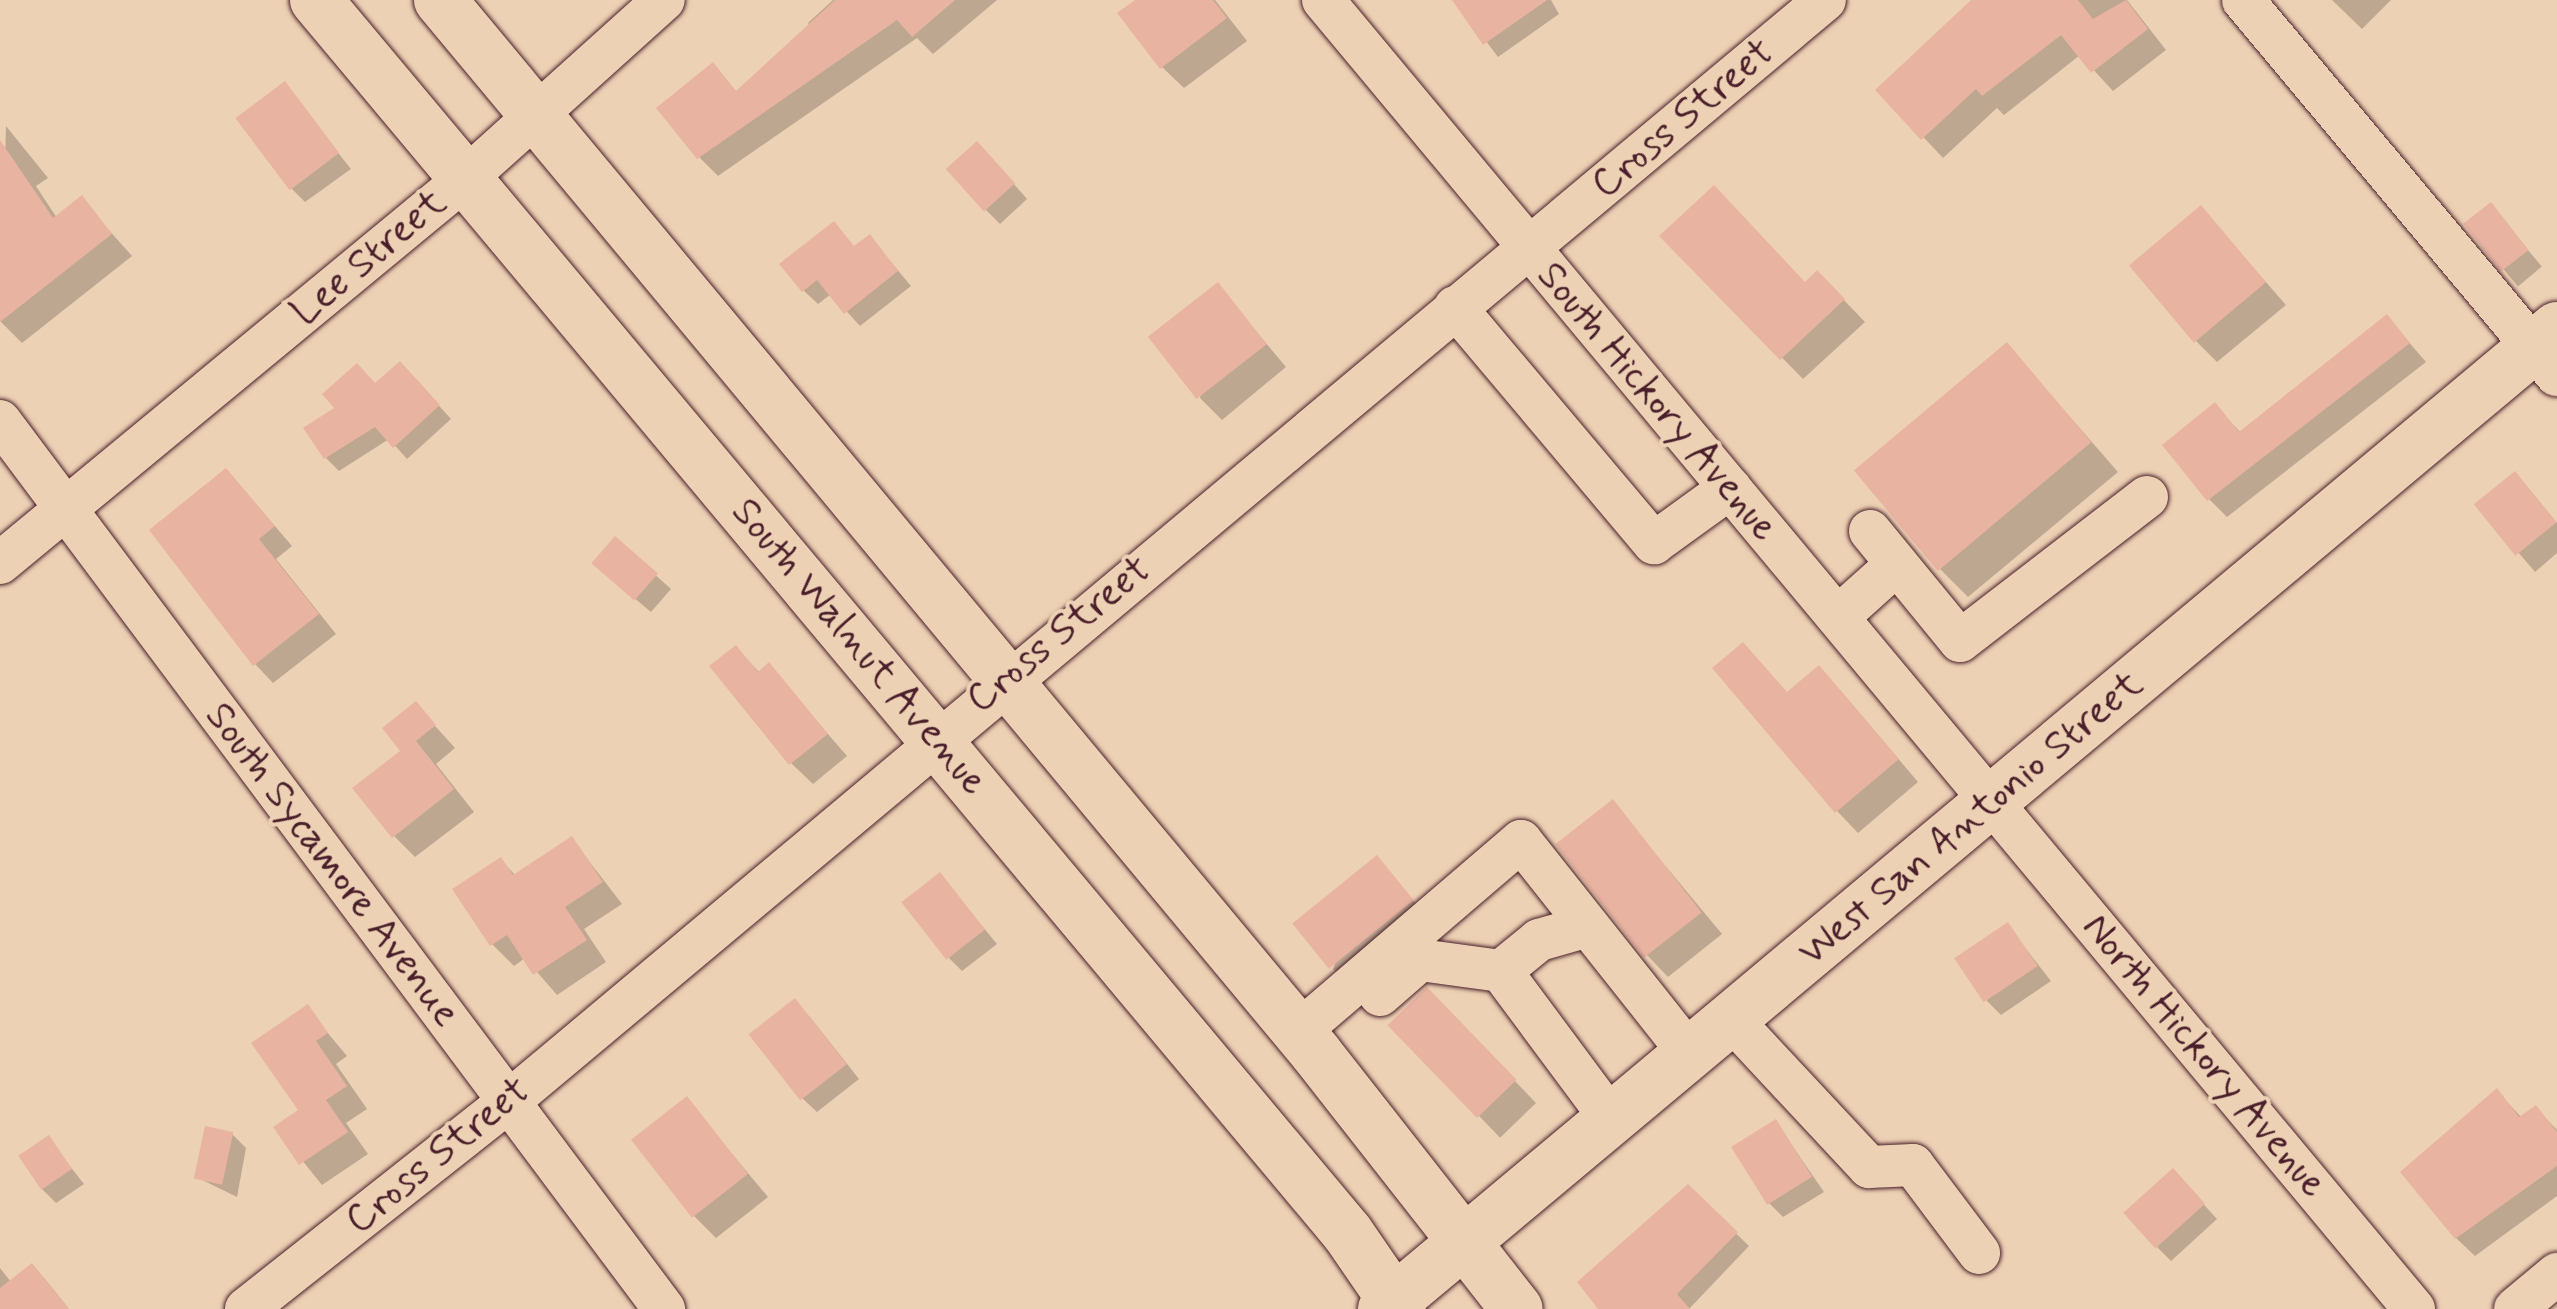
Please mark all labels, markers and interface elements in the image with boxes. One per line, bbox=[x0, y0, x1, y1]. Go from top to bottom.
street label: Cross Street bbox=[1583, 30, 1783, 208]
street label: Lee Street bbox=[282, 179, 456, 337]
street label: South Hickory Avenue bbox=[1523, 249, 1791, 555]
street label: South Walnut Avenue bbox=[722, 490, 996, 804]
street label: Cross Street bbox=[958, 547, 1160, 723]
street label: West San Antonio Street bbox=[1792, 663, 2150, 975]
street label: South Sycamore Avenue bbox=[194, 693, 470, 1037]
street label: North Hickory Avenue bbox=[2068, 901, 2340, 1211]
street label: Cross Street bbox=[337, 1068, 539, 1244]

